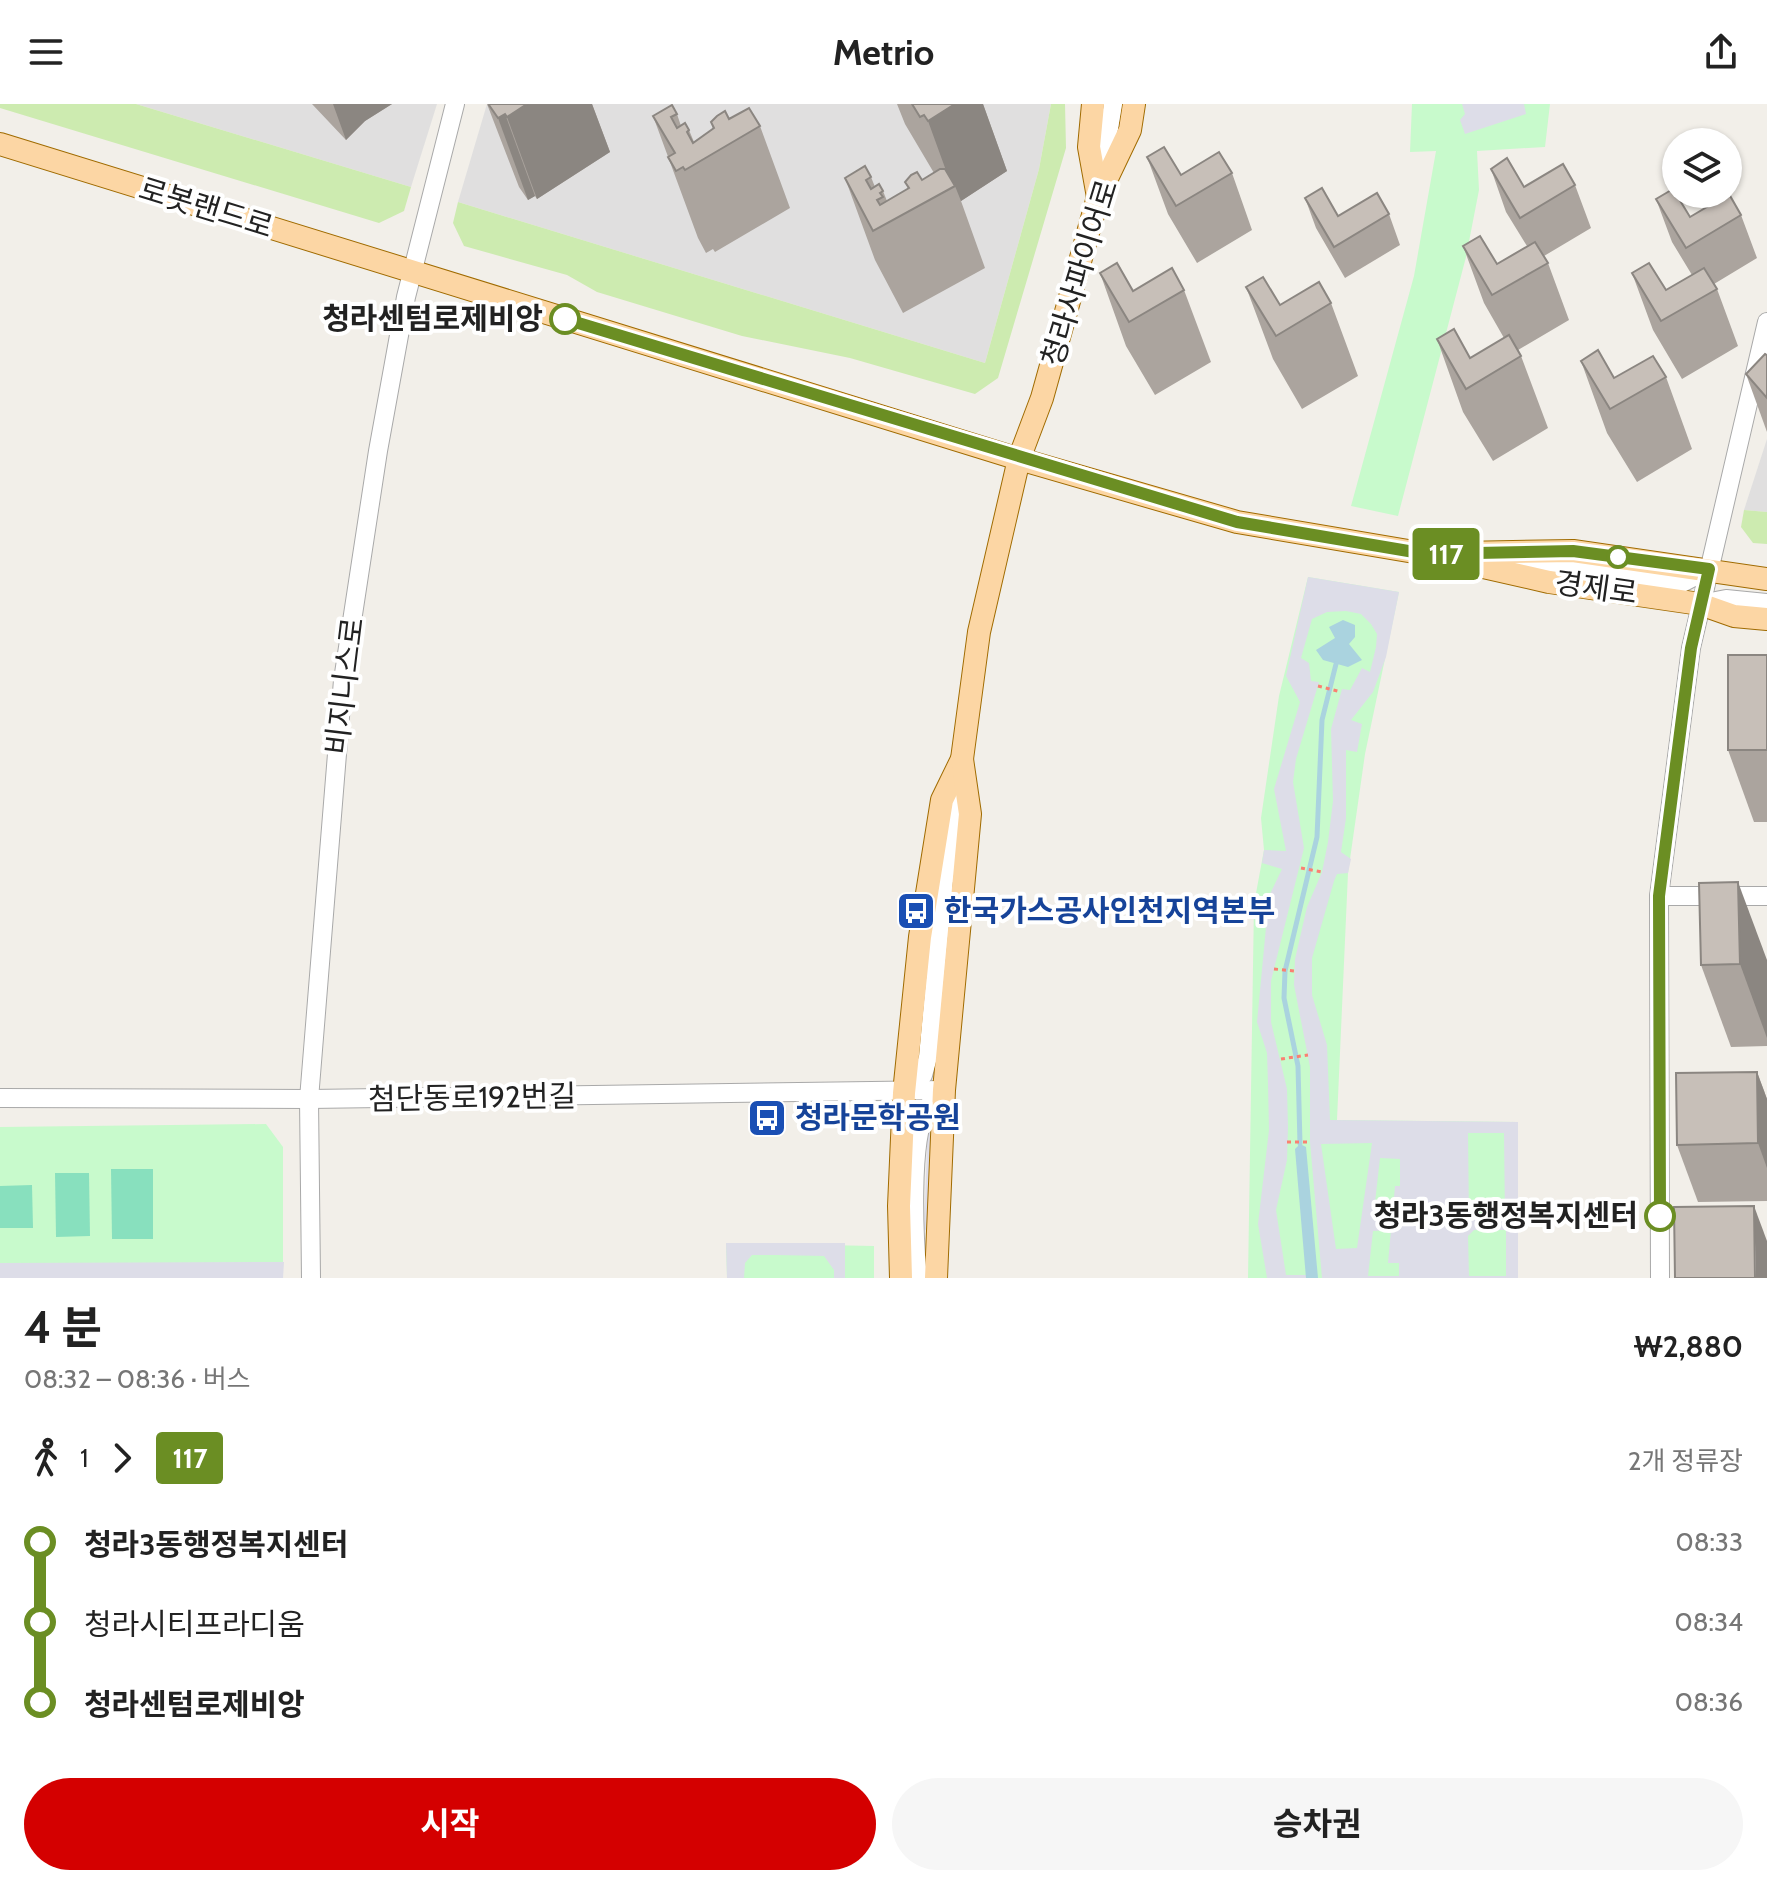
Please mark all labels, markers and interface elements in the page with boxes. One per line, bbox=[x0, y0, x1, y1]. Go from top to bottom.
icon: menu bbox=[24, 30, 68, 74]
text: Metrio bbox=[833, 30, 934, 74]
icon: share bbox=[1699, 30, 1743, 74]
map controls bbox=[1662, 128, 1742, 208]
button: layers bbox=[1662, 128, 1742, 208]
street label: 로봇랜드로 bbox=[135, 170, 278, 245]
street label: 청라사파이어로 bbox=[1034, 175, 1125, 371]
place label: 청라센텀로제비앙 bbox=[322, 300, 543, 337]
marker: 청라센텀로제비앙 bbox=[550, 304, 580, 334]
line badge: 117 bbox=[1400, 528, 1492, 580]
text: 117 bbox=[1429, 537, 1463, 571]
unlabelled marker bbox=[1607, 546, 1629, 568]
street label: 경제로 bbox=[1552, 563, 1640, 612]
street label: 비지니스로 bbox=[318, 615, 371, 757]
bus stop icon: 한국가스공사인천지역본부 bbox=[895, 890, 937, 932]
place label: 한국가스공사인천지역본부 bbox=[944, 892, 1275, 929]
street label: 첨단동로192번길 bbox=[368, 1077, 576, 1118]
bus stop icon: 청라문학공원 bbox=[746, 1097, 788, 1139]
place label: 청라문학공원 bbox=[795, 1099, 961, 1136]
place label: 청라3동행정복지센터 bbox=[1373, 1197, 1638, 1234]
marker: 청라3동행정복지센터 bbox=[1645, 1201, 1675, 1231]
text: 4 분 bbox=[24, 1301, 102, 1354]
text: ₩2,880 bbox=[1634, 1328, 1743, 1365]
text: 08:32 – 08:36 · 버스 bbox=[24, 1363, 251, 1395]
icon: walk bbox=[24, 1436, 68, 1480]
icon: forward bbox=[100, 1436, 144, 1480]
text: 117 bbox=[172, 1441, 207, 1475]
text: 1 bbox=[80, 1442, 88, 1474]
text: 2개 정류장 bbox=[1628, 1445, 1743, 1477]
text: 청라3동행정복지센터 bbox=[84, 1526, 349, 1563]
text: 08:33 bbox=[1676, 1526, 1743, 1558]
text: 청라시티프라디움 bbox=[84, 1606, 305, 1643]
text: 08:34 bbox=[1675, 1606, 1743, 1638]
text: 청라센텀로제비앙 bbox=[84, 1686, 305, 1723]
text: 08:36 bbox=[1675, 1686, 1743, 1718]
button: 시작 bbox=[24, 1778, 876, 1870]
button: 승차권 bbox=[892, 1778, 1743, 1870]

